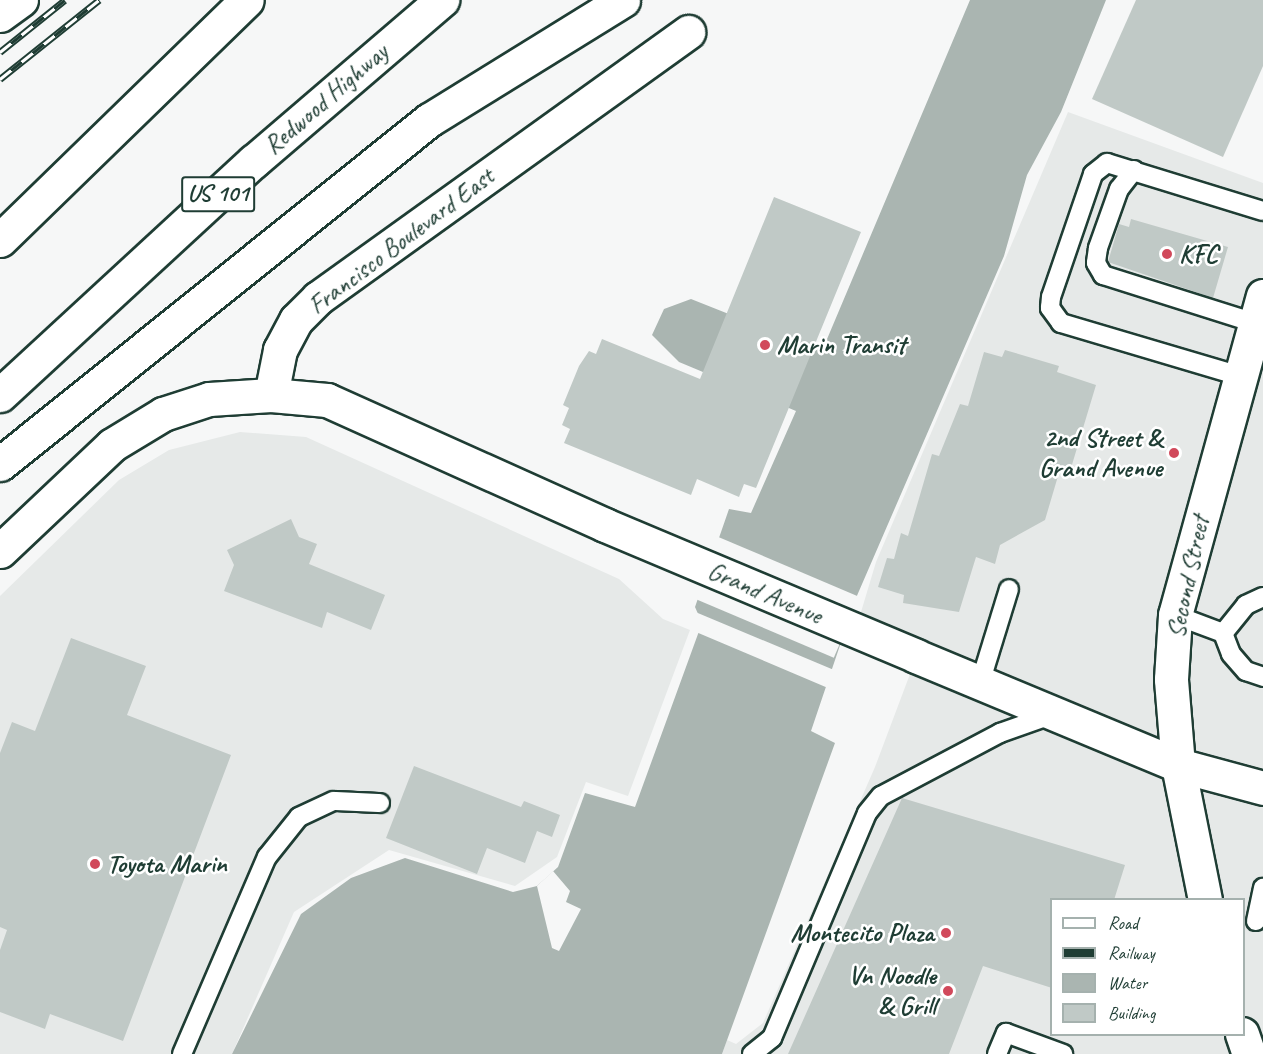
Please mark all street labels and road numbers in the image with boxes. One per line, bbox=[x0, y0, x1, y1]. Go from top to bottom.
street label: Redwood Highway bbox=[258, 37, 394, 161]
street label: Francisco Boulevard East bbox=[302, 161, 500, 321]
road number: US 101 bbox=[180, 173, 256, 215]
street label: Second Street bbox=[1160, 513, 1216, 641]
street label: Grand Avenue bbox=[703, 555, 827, 631]

